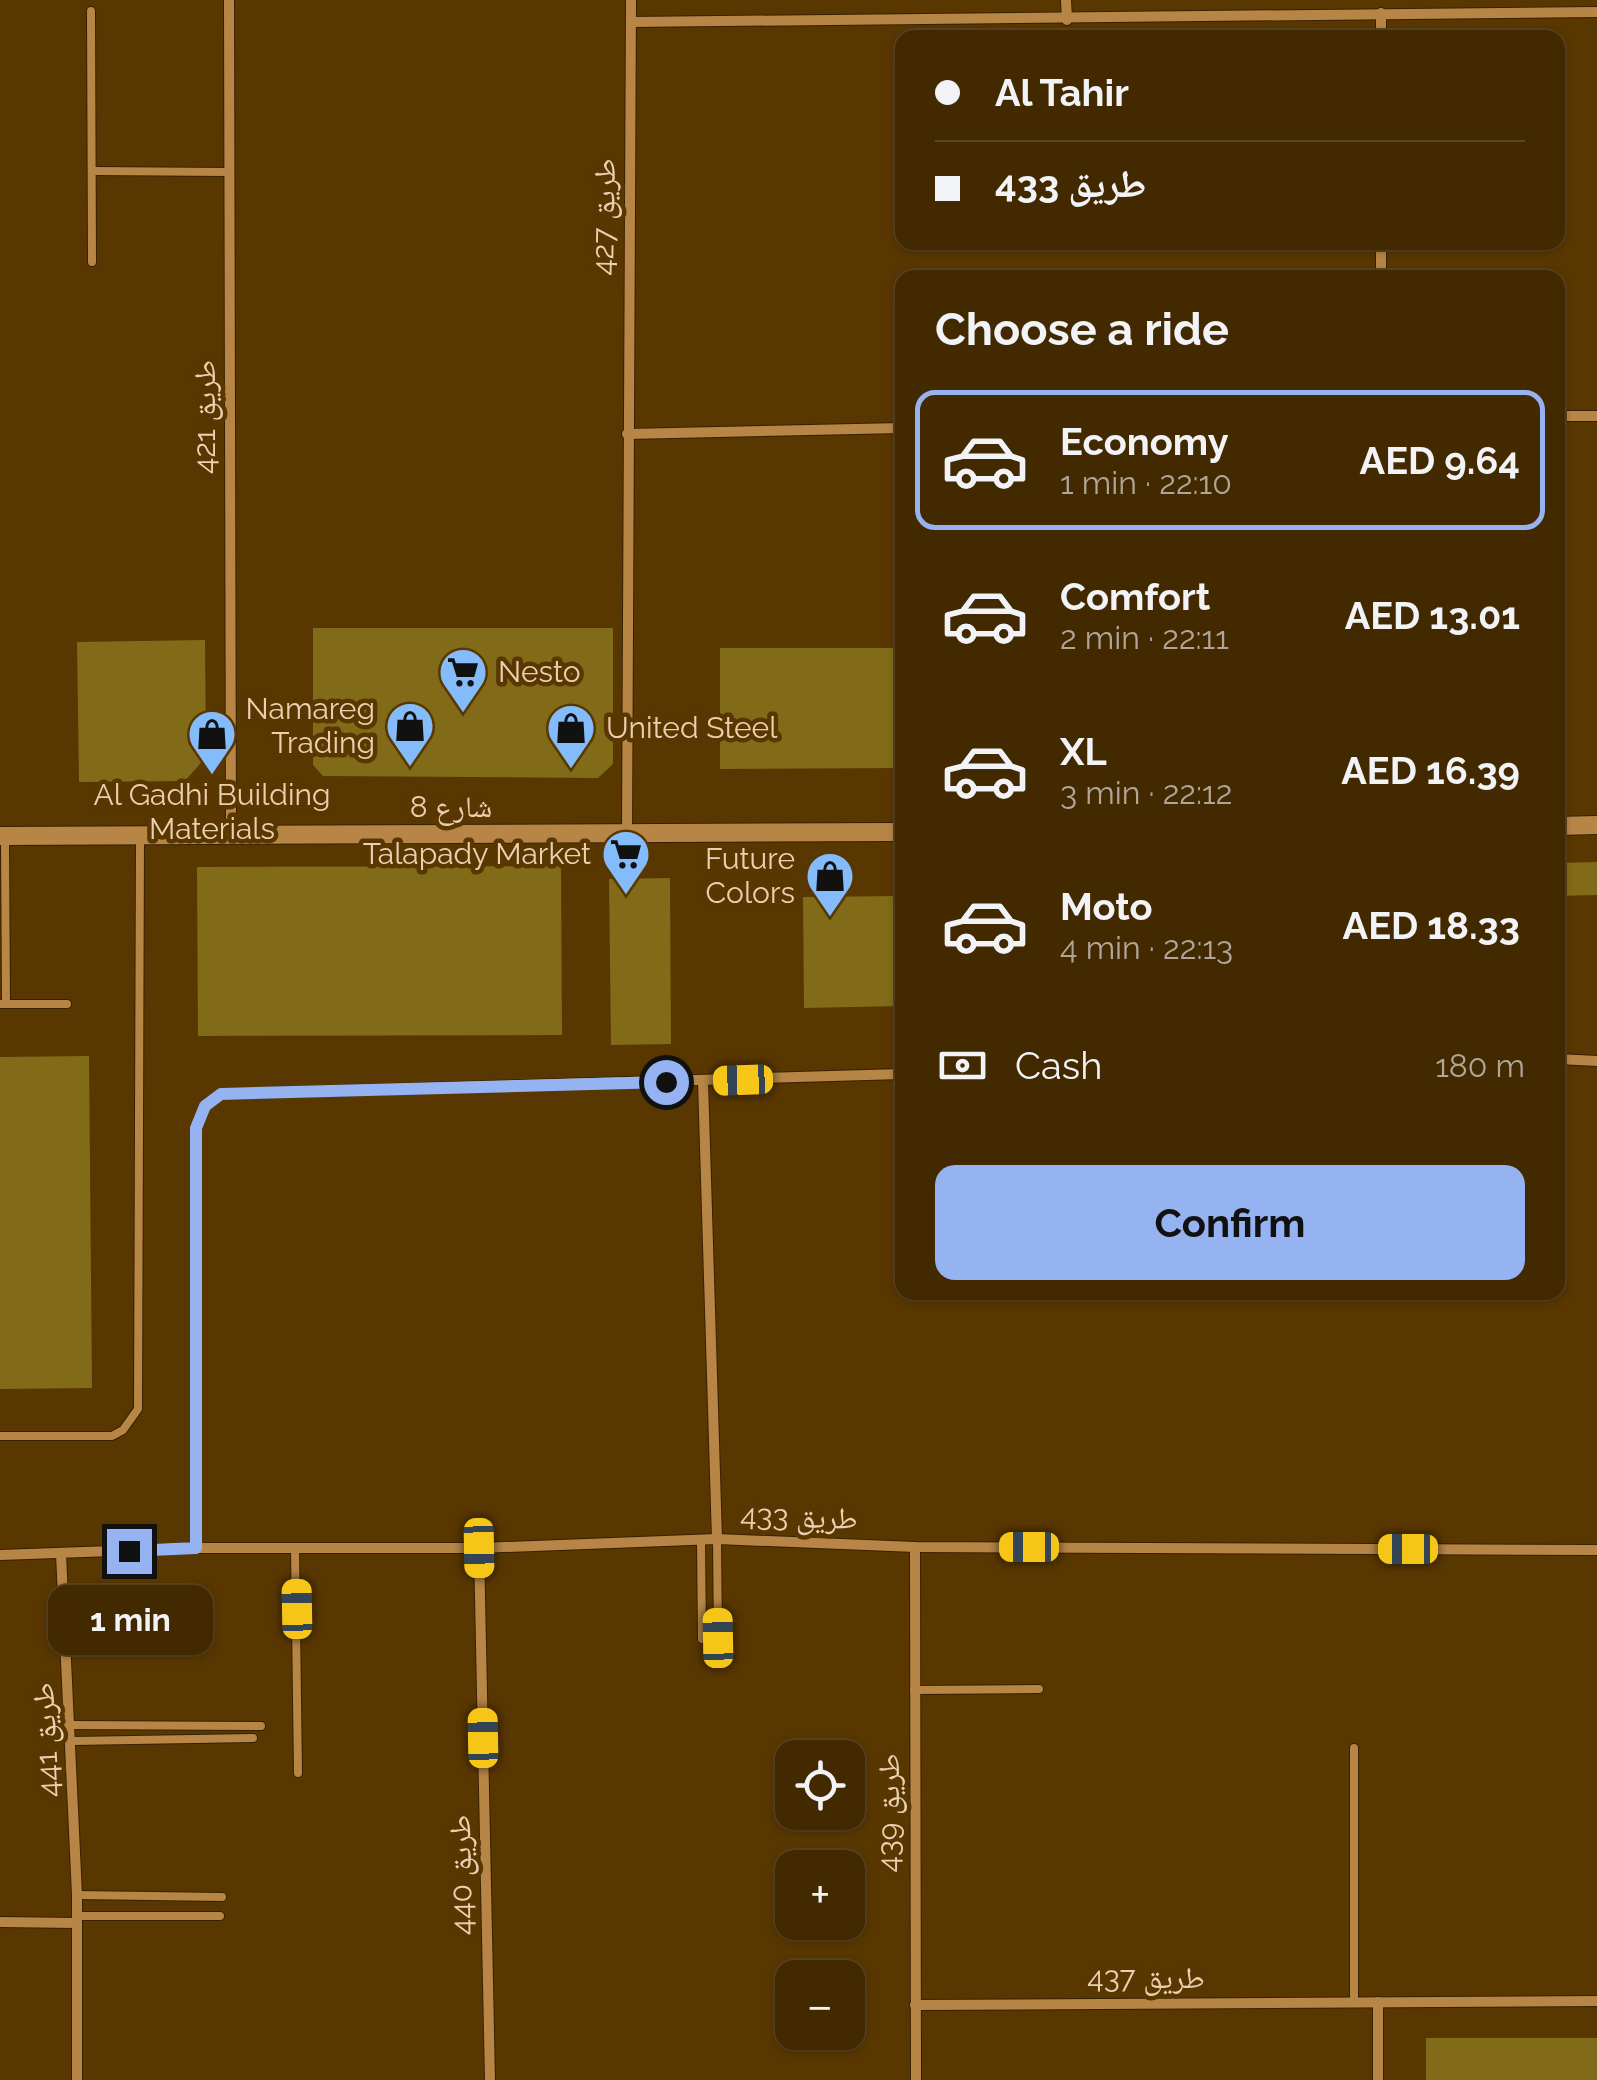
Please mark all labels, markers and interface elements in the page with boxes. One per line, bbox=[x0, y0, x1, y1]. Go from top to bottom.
text: Al Tahir bbox=[995, 70, 1129, 115]
street label: طريق 427 bbox=[585, 158, 623, 276]
text: طريق 433 bbox=[995, 161, 1147, 206]
text: Choose a ride bbox=[935, 303, 1229, 356]
street label: طريق 421 bbox=[187, 360, 223, 474]
icon: car bbox=[940, 415, 1030, 505]
text: Economy bbox=[1060, 419, 1229, 464]
text: AED 9.64 bbox=[1360, 438, 1520, 483]
text: 1 min · 22:10 bbox=[1060, 464, 1232, 501]
icon: car bbox=[940, 570, 1030, 660]
text: Comfort bbox=[1060, 574, 1210, 619]
text: AED 13.01 bbox=[1345, 593, 1520, 638]
text: 2 min · 22:11 bbox=[1060, 619, 1229, 656]
supermarket icon: Nesto bbox=[437, 646, 489, 714]
place label: Nesto bbox=[498, 654, 581, 689]
place label: Namareg Trading bbox=[246, 691, 375, 760]
shop icon: Namareg Trading bbox=[384, 700, 436, 768]
shop icon: United Steel bbox=[545, 702, 597, 770]
shop icon: Al Gadhi Building Materials bbox=[186, 708, 238, 776]
place label: United Steel bbox=[606, 710, 778, 745]
icon: car bbox=[940, 725, 1030, 815]
text: XL bbox=[1060, 729, 1107, 774]
text: AED 16.39 bbox=[1341, 748, 1520, 793]
text: 3 min · 22:12 bbox=[1060, 774, 1232, 811]
place label: Al Gadhi Building Materials bbox=[93, 777, 331, 846]
street label: شارع 8 bbox=[410, 789, 492, 826]
supermarket icon: Talapady Market bbox=[600, 828, 652, 896]
place label: Talapady Market bbox=[363, 836, 591, 871]
place label: Future Colors bbox=[705, 841, 795, 910]
shop icon: Future Colors bbox=[804, 850, 856, 918]
icon: car bbox=[940, 880, 1030, 970]
text: Moto bbox=[1060, 884, 1153, 929]
text: AED 18.33 bbox=[1343, 903, 1520, 948]
text: 4 min · 22:13 bbox=[1060, 929, 1233, 966]
icon: cash bbox=[935, 1038, 990, 1093]
text: Cash bbox=[1015, 1043, 1102, 1088]
text: 180 m bbox=[1435, 1047, 1525, 1084]
route start bbox=[644, 1060, 689, 1105]
car bbox=[712, 1064, 774, 1096]
button: Confirm bbox=[935, 1165, 1525, 1280]
street label: طريق 433 bbox=[740, 1497, 858, 1537]
car bbox=[463, 1518, 495, 1578]
route end bbox=[107, 1529, 152, 1574]
car bbox=[999, 1532, 1059, 1562]
car bbox=[1378, 1534, 1438, 1564]
car bbox=[281, 1579, 313, 1639]
callout: 1 min bbox=[46, 1586, 212, 1656]
text: 1 min bbox=[90, 1601, 171, 1638]
car bbox=[702, 1608, 734, 1668]
street label: طريق 441 bbox=[25, 1682, 67, 1798]
car bbox=[467, 1708, 499, 1768]
map controls bbox=[775, 1740, 865, 2050]
button: locate bbox=[775, 1740, 865, 1830]
street label: طريق 439 bbox=[871, 1753, 907, 1873]
street label: طريق 440 bbox=[442, 1815, 480, 1935]
button: + bbox=[775, 1850, 865, 1940]
button: − bbox=[775, 1960, 865, 2050]
street label: طريق 437 bbox=[1087, 1960, 1205, 1996]

